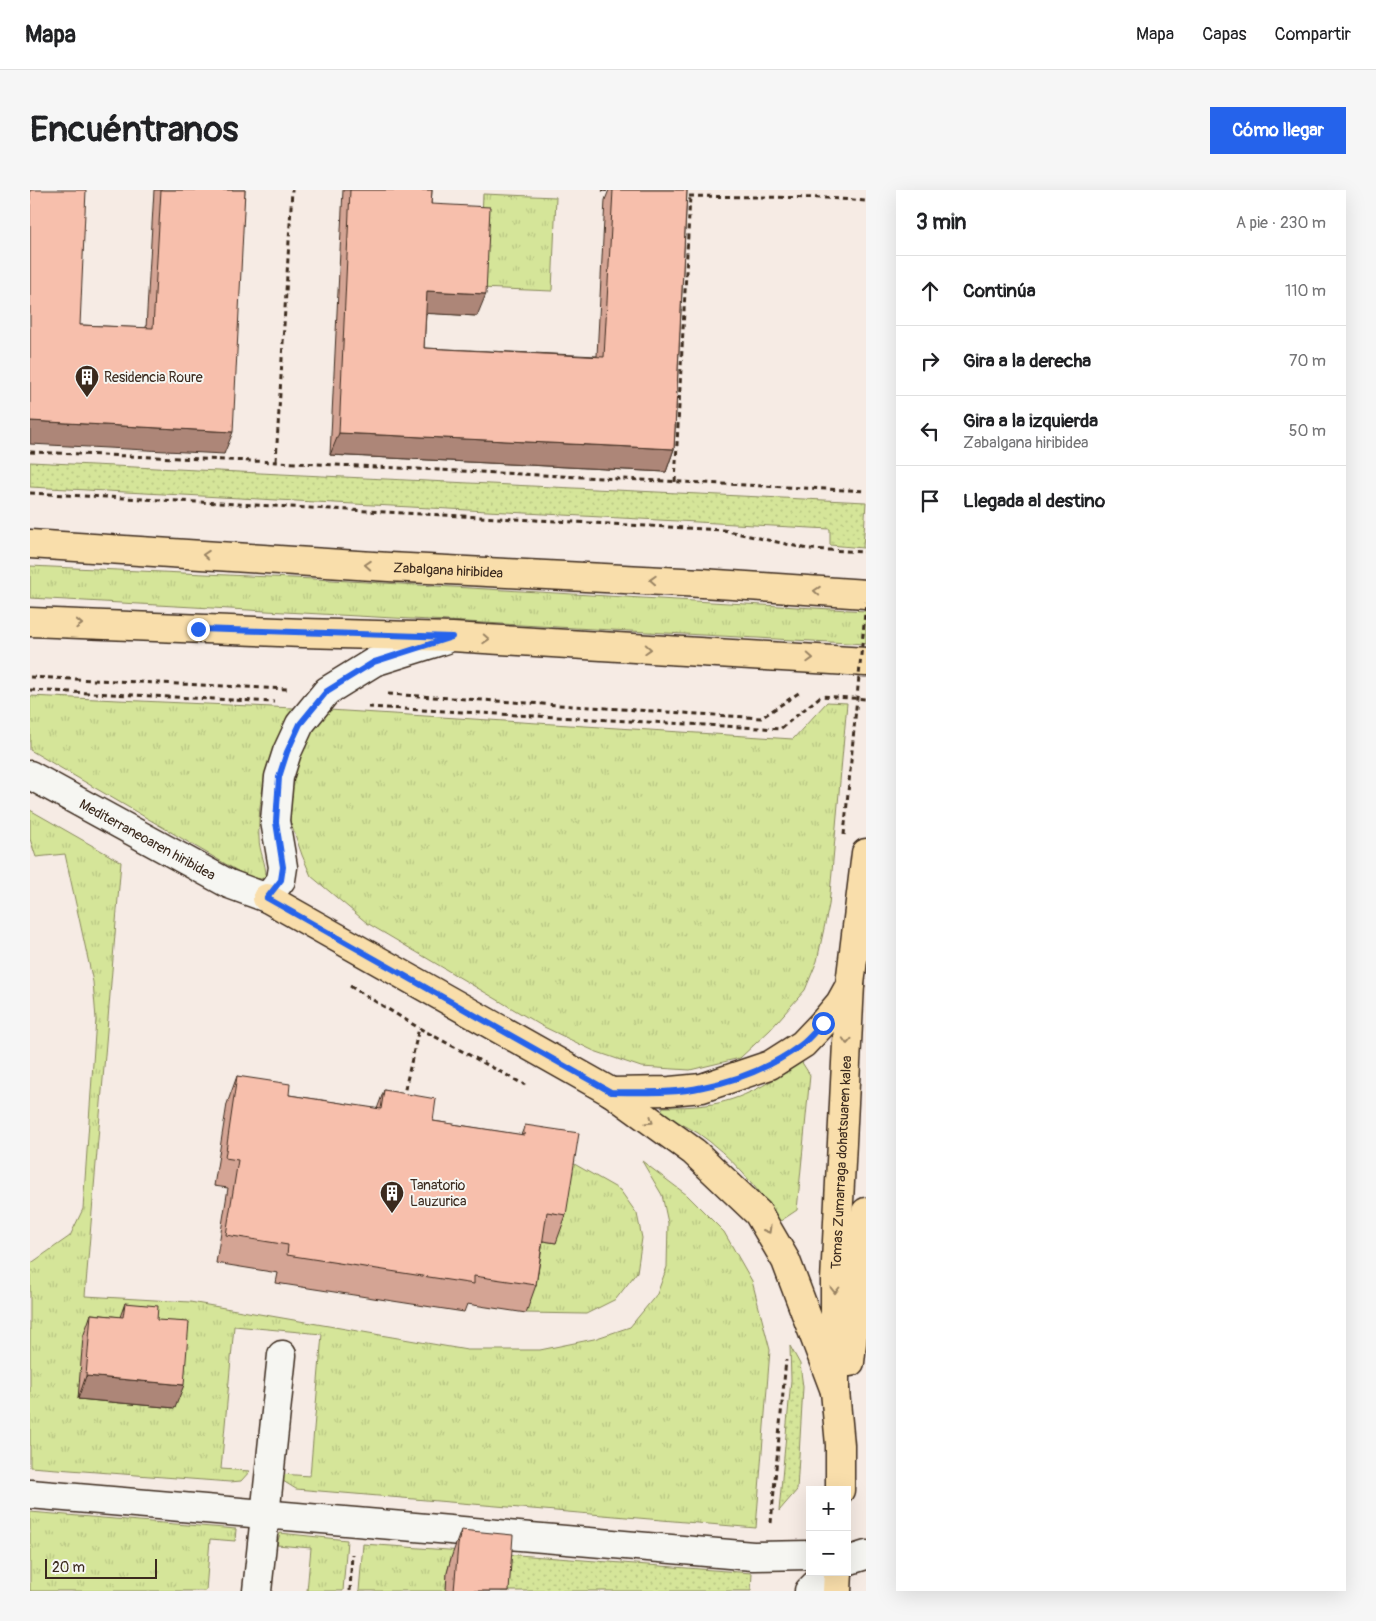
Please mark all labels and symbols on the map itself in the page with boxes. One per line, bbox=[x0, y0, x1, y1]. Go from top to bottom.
building icon: Residencia Roure bbox=[74, 364, 100, 398]
place label: Residencia Roure bbox=[104, 369, 203, 386]
one-way arrow bbox=[202, 550, 210, 561]
street label: Zabalgana hiribidea bbox=[393, 559, 504, 581]
one-way arrow bbox=[364, 560, 372, 571]
one-way arrow bbox=[649, 575, 657, 586]
one-way arrow bbox=[813, 585, 821, 596]
route end bbox=[187, 618, 210, 641]
one-way arrow bbox=[75, 619, 83, 630]
one-way arrow bbox=[482, 633, 490, 644]
one-way arrow bbox=[644, 643, 652, 654]
one-way arrow bbox=[807, 653, 815, 664]
street label: Mediterraneoaren hiribidea bbox=[76, 795, 219, 884]
route start bbox=[812, 1012, 835, 1035]
one-way arrow bbox=[842, 1037, 853, 1045]
street label: Tomas Zumarraga dohatsuaren kalea bbox=[827, 1055, 855, 1270]
one-way arrow bbox=[644, 1115, 654, 1124]
place label: Tanatorio Lauzurica bbox=[410, 1177, 467, 1210]
building icon: Tanatorio Lauzurica bbox=[379, 1180, 405, 1214]
one-way arrow bbox=[762, 1225, 772, 1234]
one-way arrow bbox=[830, 1287, 840, 1295]
scale bar bbox=[45, 1556, 158, 1579]

